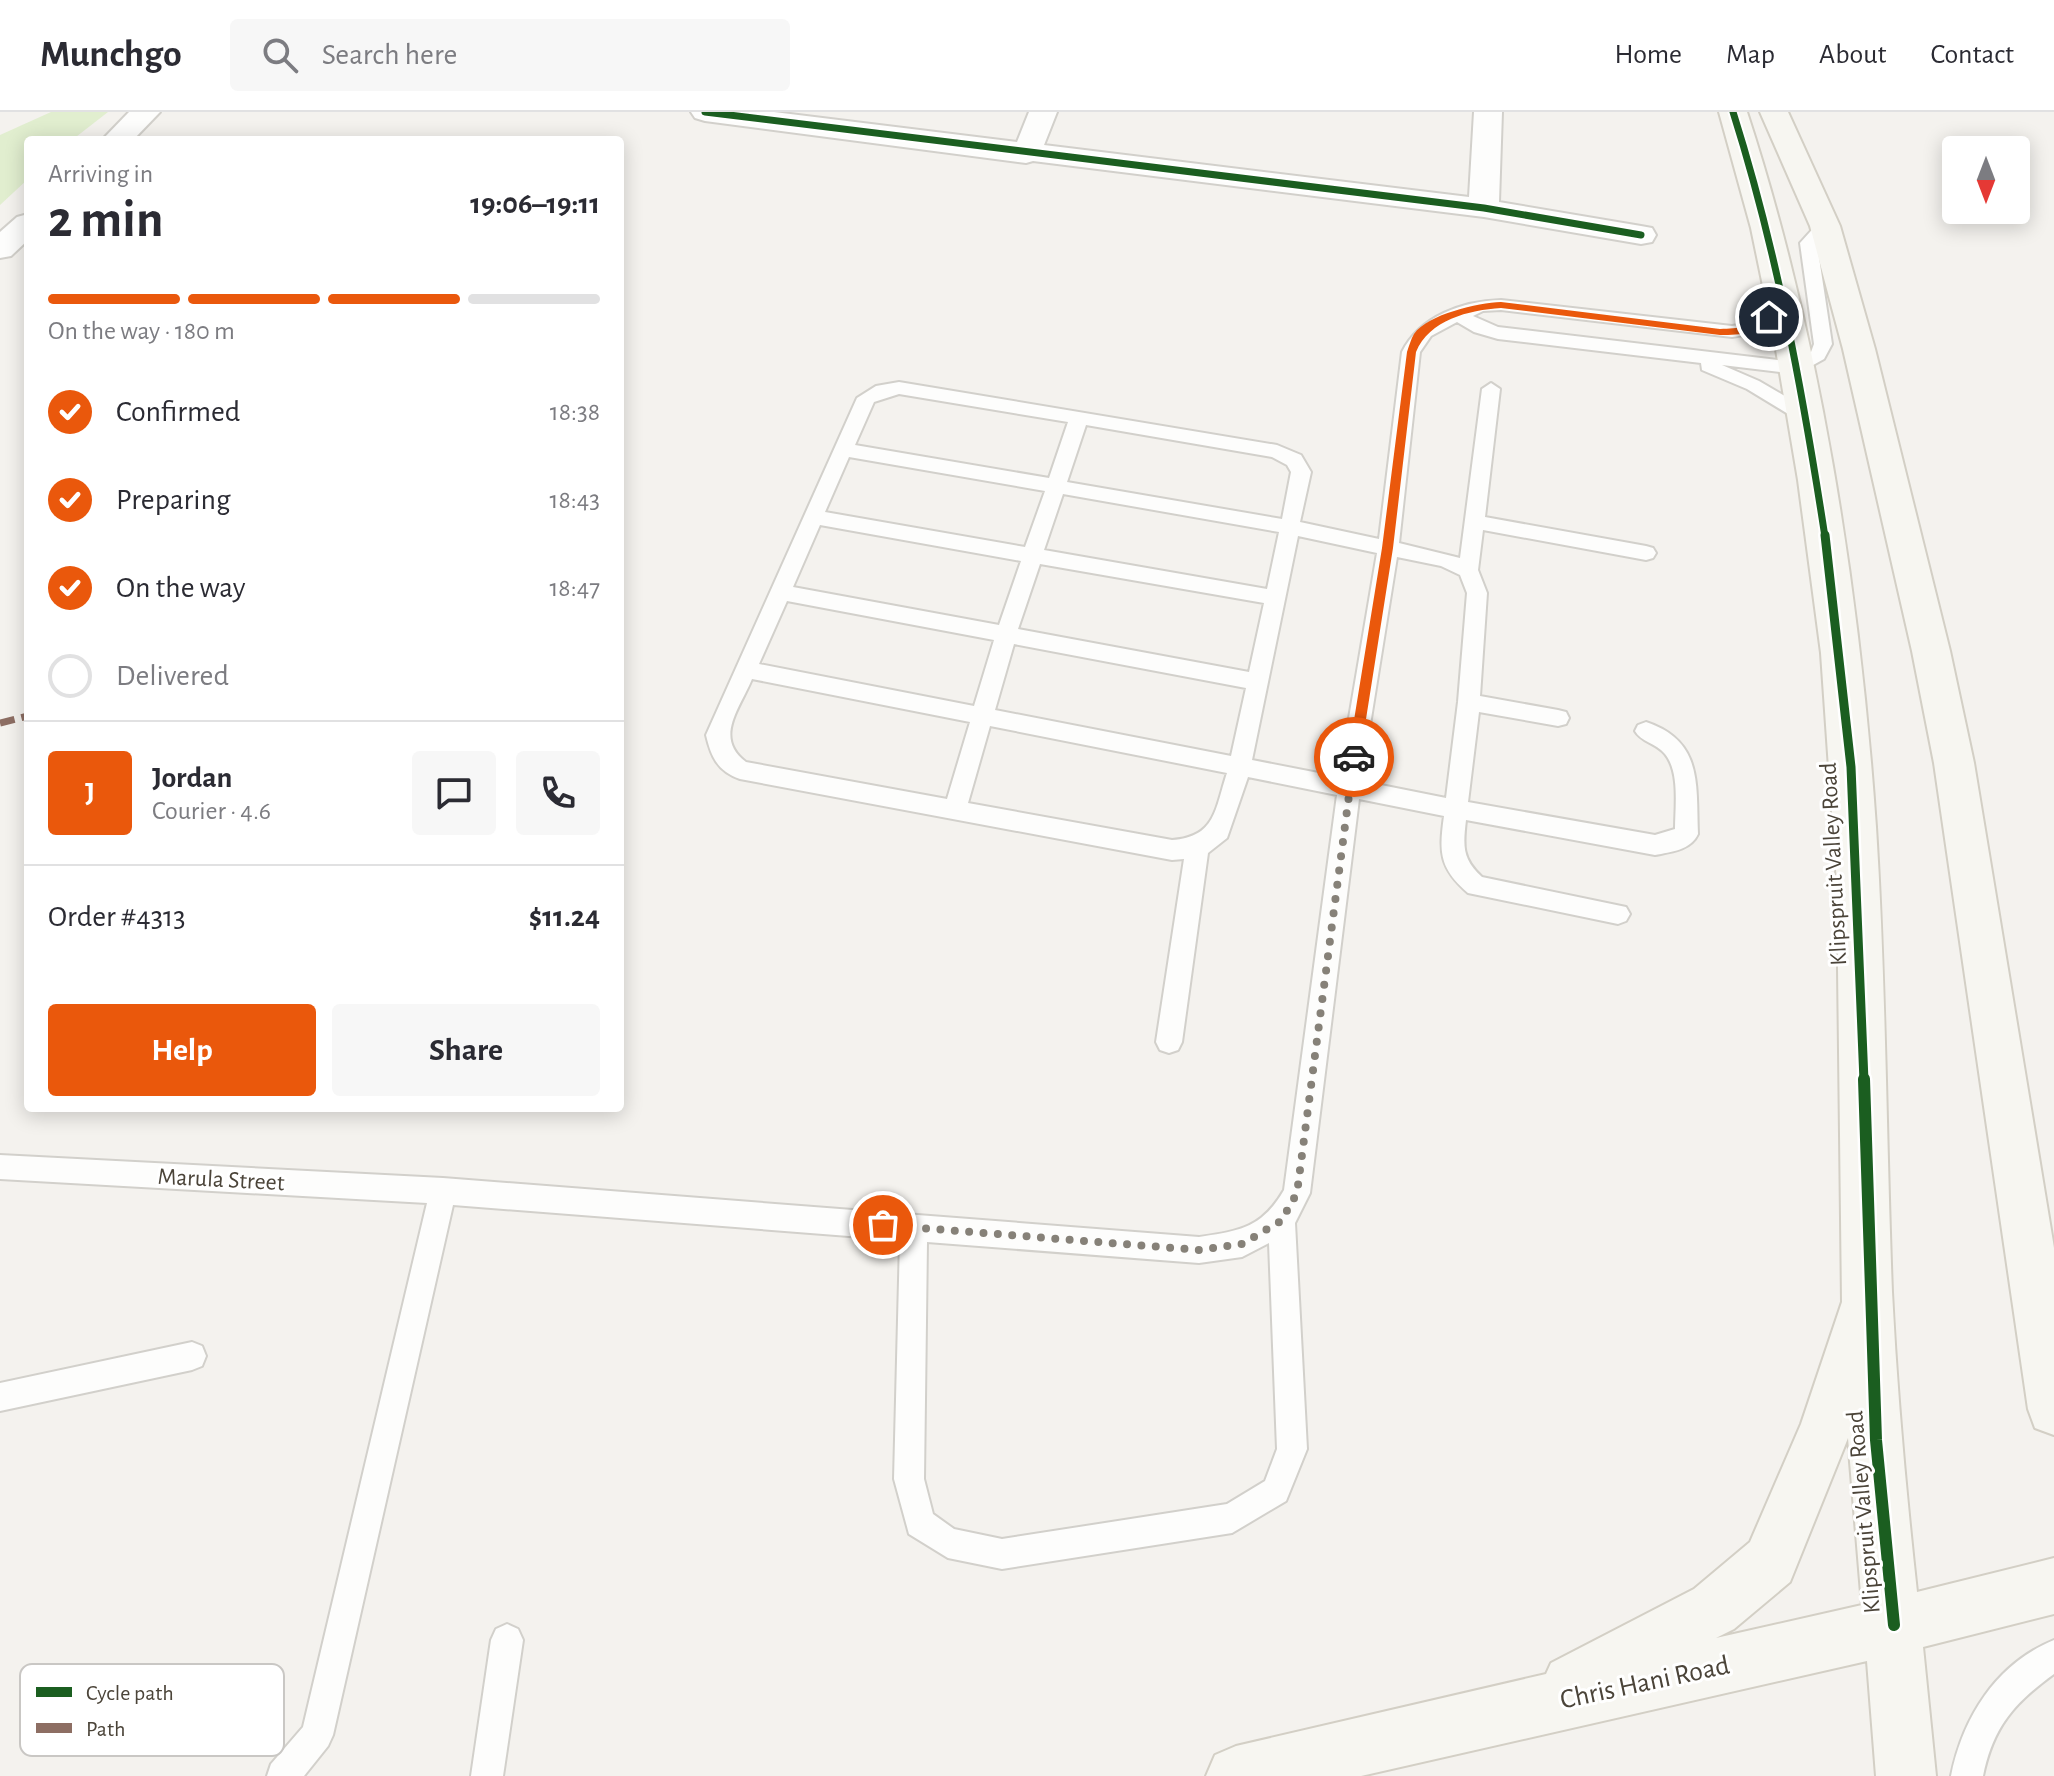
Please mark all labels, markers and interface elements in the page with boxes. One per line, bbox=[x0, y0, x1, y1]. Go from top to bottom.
search box bbox=[230, 19, 790, 91]
icon: search bbox=[258, 33, 302, 77]
text: Munchgo bbox=[40, 36, 182, 74]
text: Search here bbox=[322, 40, 457, 70]
text: Home bbox=[1615, 41, 1682, 69]
text: Map bbox=[1726, 41, 1775, 69]
text: About bbox=[1819, 41, 1887, 69]
text: Contact bbox=[1931, 41, 2014, 69]
north arrow bbox=[1942, 136, 2030, 224]
map controls bbox=[1942, 136, 2030, 224]
text: Arriving in bbox=[48, 161, 153, 187]
text: 19:06–19:11 bbox=[470, 189, 600, 219]
text: 2 min bbox=[48, 194, 163, 246]
pin bbox=[1735, 283, 1803, 351]
icon: home bbox=[1747, 295, 1791, 339]
text: On the way · 180 m bbox=[48, 318, 235, 344]
icon: check bbox=[48, 390, 92, 434]
text: Confirmed bbox=[116, 397, 240, 427]
text: 18:38 bbox=[550, 399, 600, 425]
icon: check bbox=[48, 478, 92, 522]
text: Preparing bbox=[116, 485, 231, 515]
text: 18:43 bbox=[550, 487, 600, 513]
icon: check bbox=[48, 566, 92, 610]
text: On the way bbox=[116, 573, 245, 603]
text: 18:47 bbox=[549, 575, 600, 601]
text: Delivered bbox=[116, 661, 229, 691]
courier bbox=[1314, 717, 1394, 797]
icon: car bbox=[1332, 735, 1376, 779]
button: chat bbox=[412, 751, 496, 835]
button: phone bbox=[516, 751, 600, 835]
street label: Klipspruit Valley Road bbox=[1817, 762, 1851, 966]
text: Jordan bbox=[152, 763, 232, 793]
text: J bbox=[85, 778, 95, 808]
text: Courier · 4.6 bbox=[152, 798, 271, 824]
text: Order #4313 bbox=[48, 902, 186, 932]
text: $11.24 bbox=[529, 902, 600, 932]
button: Help bbox=[48, 1004, 316, 1096]
button: Share bbox=[332, 1004, 600, 1096]
street label: Marula Street bbox=[157, 1165, 285, 1195]
pin bbox=[849, 1191, 917, 1259]
icon: bag bbox=[861, 1203, 905, 1247]
street label: Klipspruit Valley Road bbox=[1843, 1410, 1885, 1614]
street label: Chris Hani Road bbox=[1558, 1651, 1732, 1715]
legend bbox=[20, 1664, 284, 1756]
text: Cycle path bbox=[86, 1682, 174, 1704]
text: Path bbox=[86, 1718, 126, 1740]

